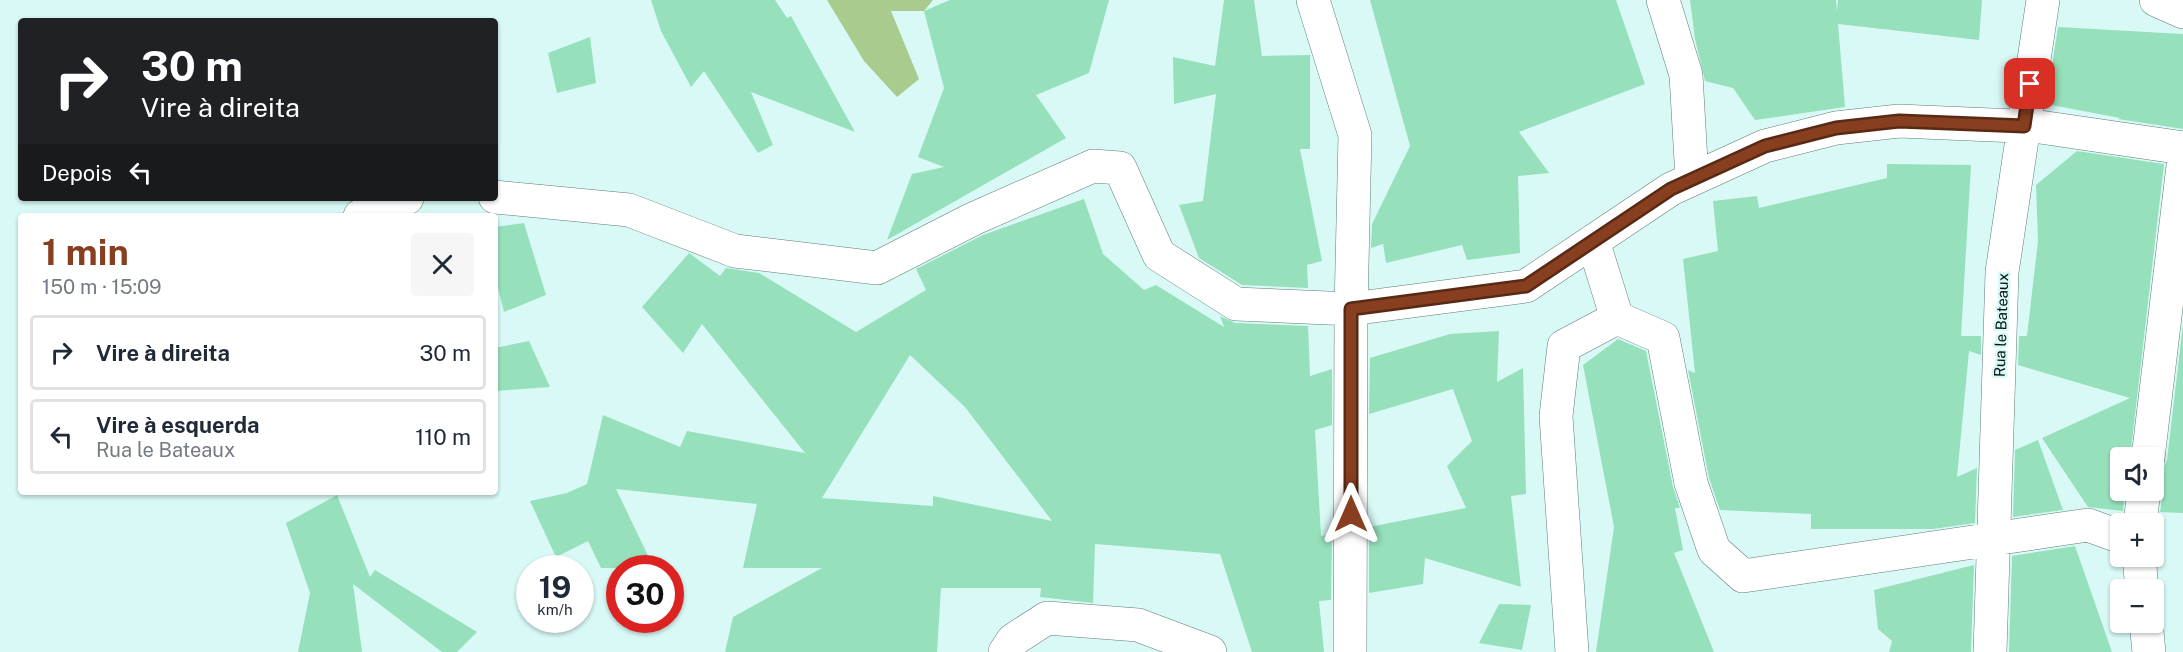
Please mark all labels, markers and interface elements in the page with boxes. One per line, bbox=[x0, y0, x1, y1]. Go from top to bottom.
text: 30 m bbox=[141, 41, 243, 90]
icon: right bbox=[42, 42, 120, 120]
pin bbox=[2004, 58, 2055, 109]
icon: arrive bbox=[2013, 67, 2046, 100]
text: Vire à direita bbox=[141, 91, 300, 123]
icon: left bbox=[124, 156, 157, 189]
text: Depois bbox=[42, 160, 112, 186]
text: 1 min bbox=[42, 231, 129, 273]
button: close bbox=[411, 233, 474, 296]
street label: Rua le Bateaux bbox=[1991, 273, 2011, 377]
text: 150 m · 15:09 bbox=[42, 275, 162, 299]
icon: right bbox=[45, 336, 78, 369]
text: Vire à direita bbox=[96, 340, 230, 366]
text: 30 m bbox=[419, 340, 471, 366]
text: Vire à esquerda bbox=[96, 412, 260, 438]
icon: left bbox=[45, 420, 78, 453]
text: 110 m bbox=[415, 424, 471, 450]
text: Rua le Bateaux bbox=[96, 438, 235, 462]
map controls bbox=[2110, 447, 2164, 633]
button: sound bbox=[2110, 447, 2164, 501]
position arrow bbox=[1319, 482, 1383, 546]
button: + bbox=[2110, 513, 2164, 567]
speed limit sign: 30 bbox=[606, 555, 684, 633]
text: 19 bbox=[539, 569, 571, 605]
button: − bbox=[2110, 579, 2164, 633]
text: km/h bbox=[537, 601, 573, 618]

